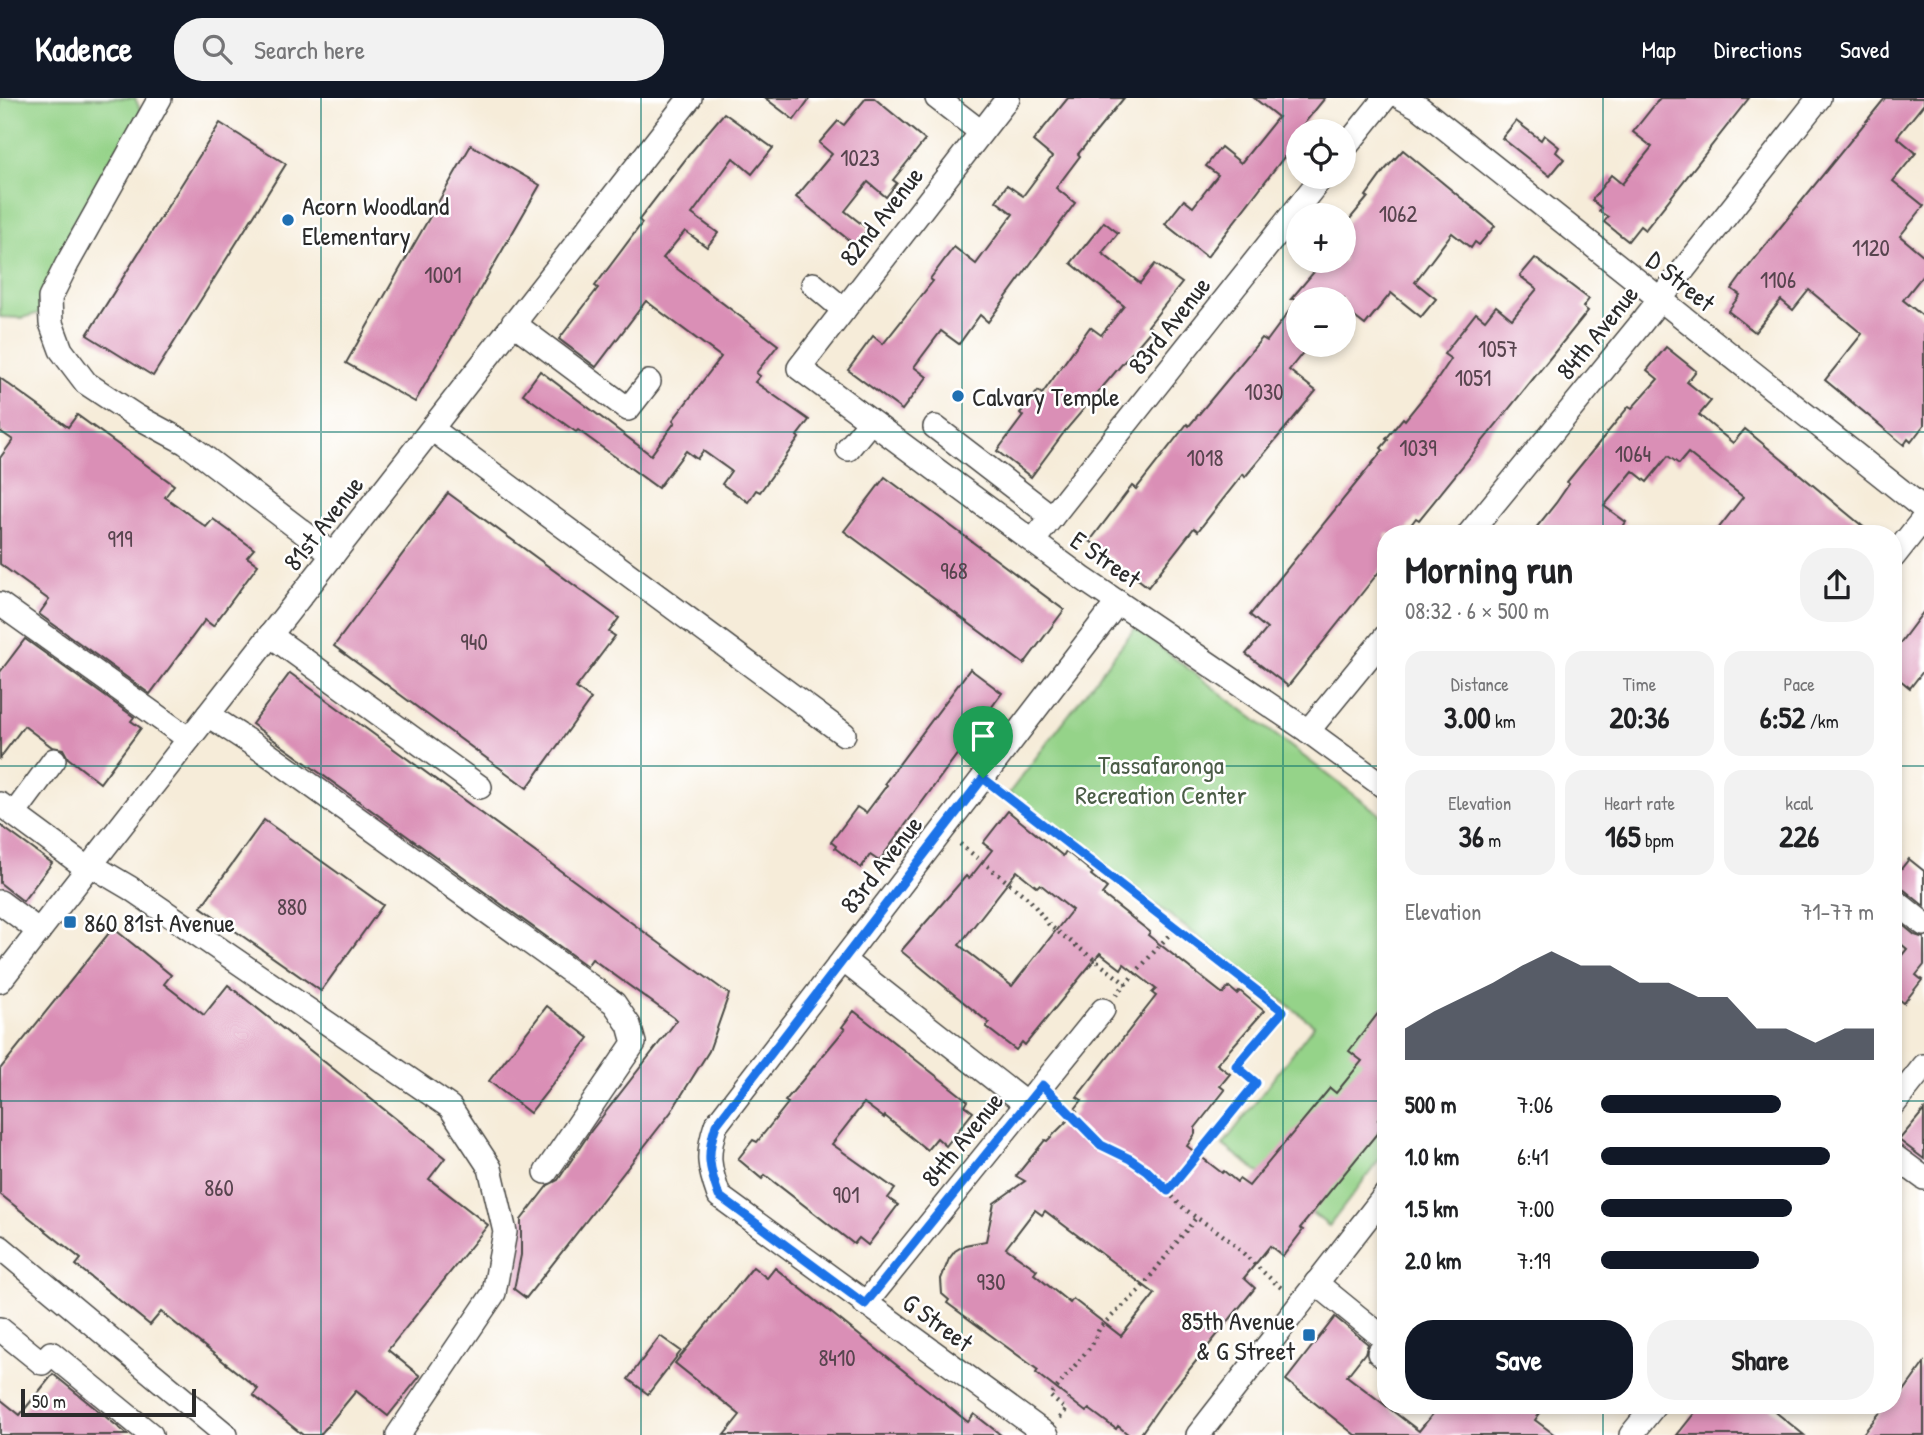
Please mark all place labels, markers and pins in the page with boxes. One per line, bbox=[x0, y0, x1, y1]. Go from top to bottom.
place label: Acorn Woodland Elementary bbox=[302, 188, 449, 253]
marker: Acorn Woodland Elementary bbox=[280, 212, 296, 228]
place label: Calvary Temple bbox=[972, 379, 1120, 414]
marker: Calvary Temple bbox=[950, 388, 966, 404]
pin bbox=[953, 706, 1013, 778]
place label: 860 81st Avenue bbox=[84, 905, 235, 940]
marker: 860 81st Avenue bbox=[62, 914, 78, 930]
place label: 85th Avenue & G Street bbox=[1181, 1303, 1296, 1368]
marker: 85th Avenue & G Street bbox=[1301, 1327, 1317, 1343]

